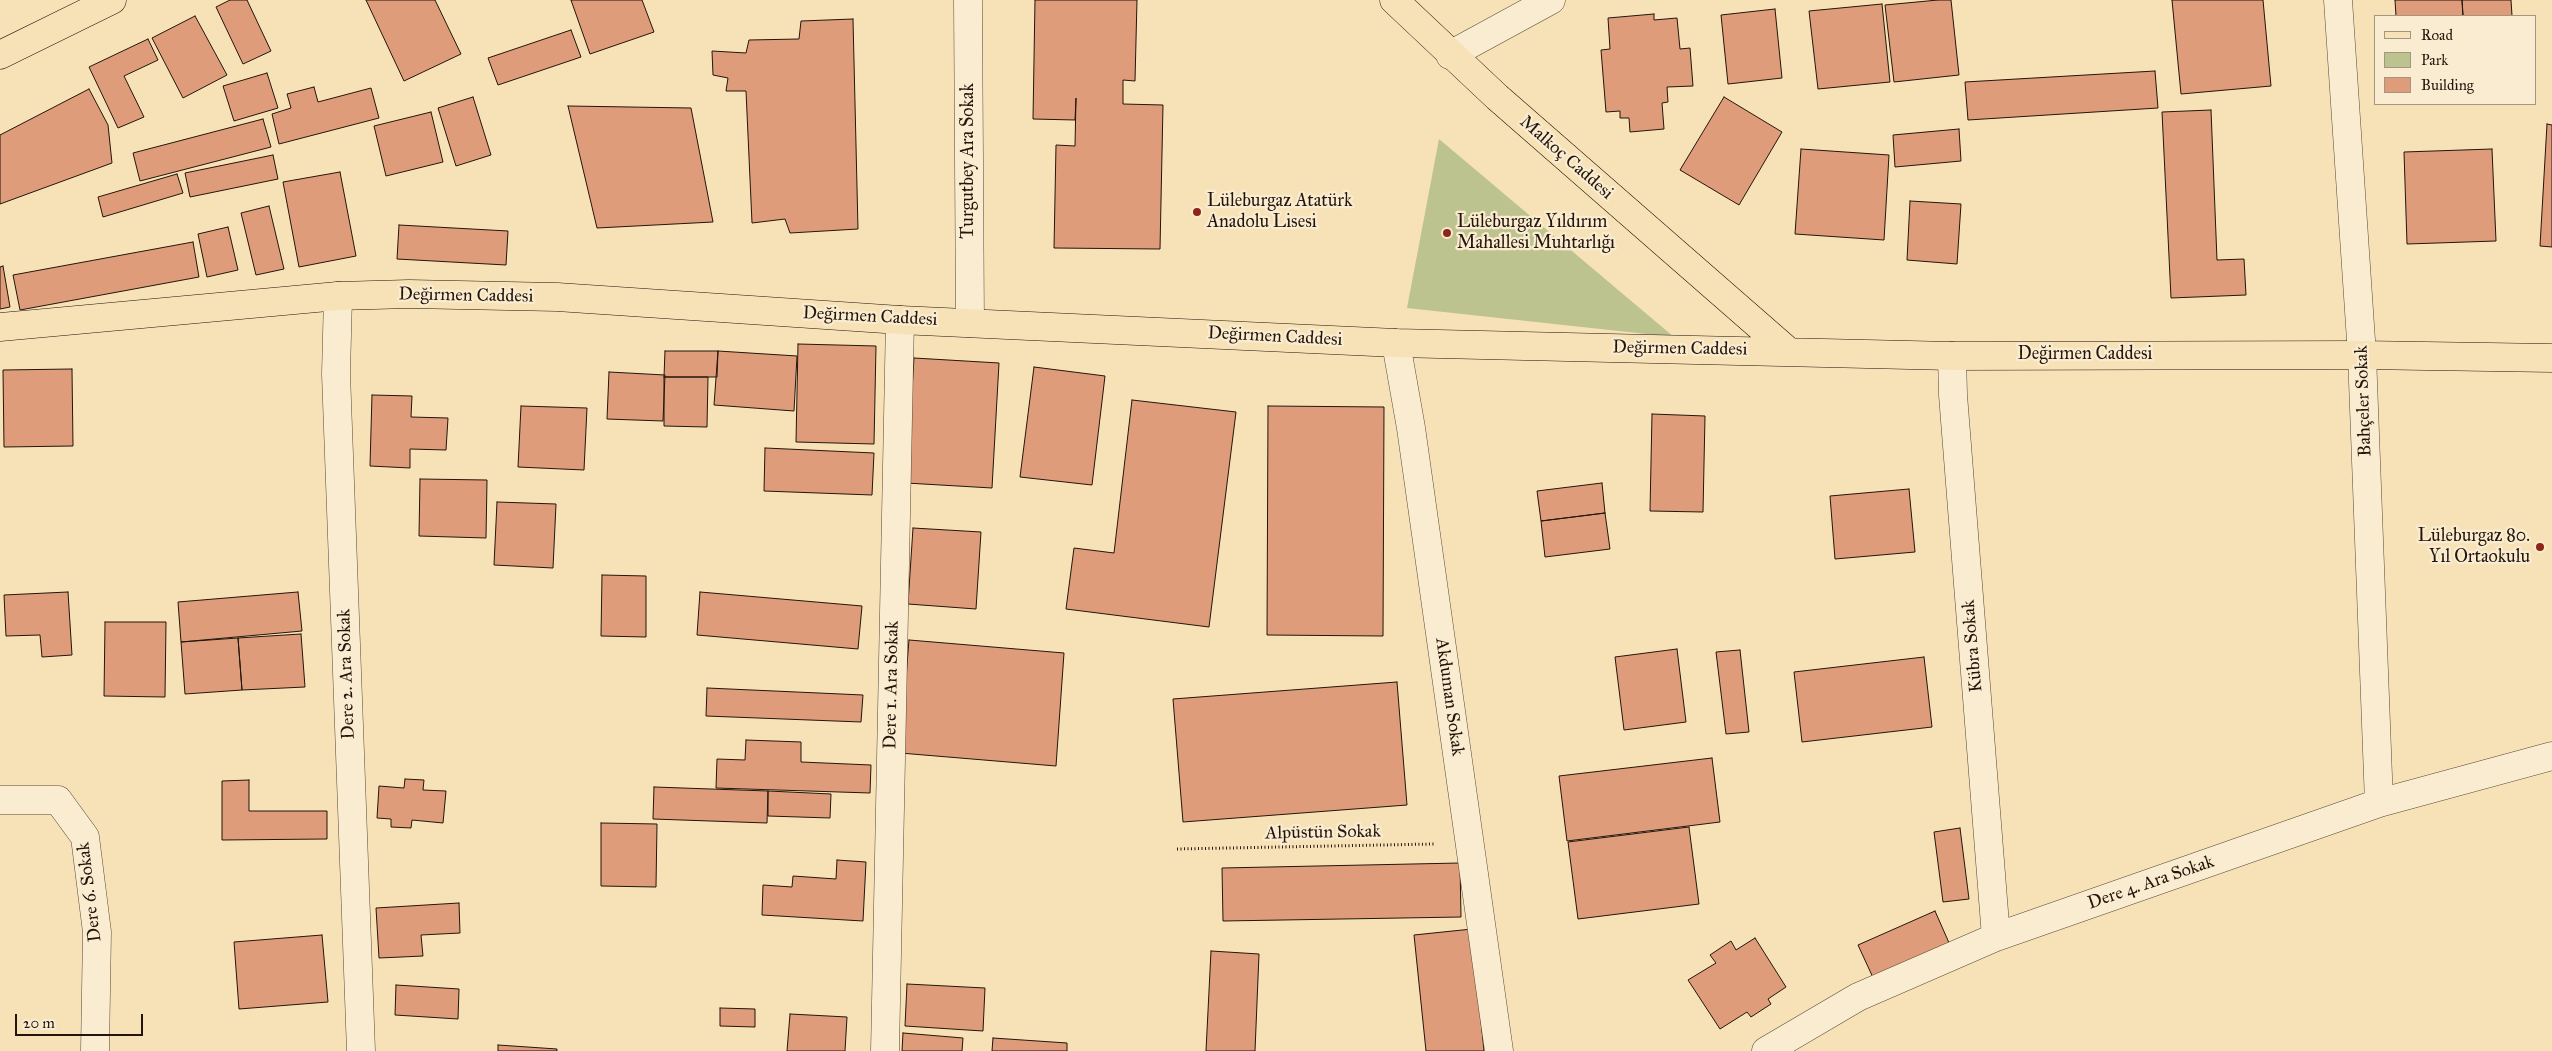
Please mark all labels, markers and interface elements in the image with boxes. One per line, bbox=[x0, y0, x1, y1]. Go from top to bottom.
legend bbox=[2374, 15, 2537, 105]
text: Road bbox=[2421, 26, 2453, 44]
text: Park bbox=[2421, 51, 2448, 69]
text: Building bbox=[2421, 76, 2474, 94]
street label: Turgutbey Ara Sokak bbox=[958, 83, 980, 239]
street label: Malkoç Caddesi bbox=[1515, 112, 1617, 204]
place label: Lüleburgaz Atatürk Anadolu Lisesi bbox=[1207, 191, 1352, 233]
marker: Lüleburgaz Atatürk Anadolu Lisesi bbox=[1191, 206, 1203, 218]
place label: Lüleburgaz Yıldırım Mahallesi Muhtarlığı bbox=[1457, 212, 1615, 254]
marker: Lüleburgaz Yıldırım Mahallesi Muhtarlığı bbox=[1441, 227, 1453, 239]
street label: Değirmen Caddesi bbox=[398, 284, 534, 308]
street label: Değirmen Caddesi bbox=[802, 303, 938, 331]
street label: Değirmen Caddesi bbox=[1207, 323, 1343, 351]
street label: Değirmen Caddesi bbox=[1612, 337, 1748, 361]
street label: Değirmen Caddesi bbox=[2018, 344, 2152, 366]
street label: Bahçeler Sokak bbox=[2351, 345, 2377, 457]
place label: Lüleburgaz 80. Yıl Ortaokulu bbox=[2418, 526, 2530, 568]
marker: Lüleburgaz 80. Yıl Ortaokulu bbox=[2534, 541, 2546, 553]
street label: Kübra Sokak bbox=[1958, 599, 1988, 693]
street label: Dere 2. Ara Sokak bbox=[334, 608, 360, 740]
street label: Dere 1. Ara Sokak bbox=[880, 621, 904, 749]
street label: Akduman Sokak bbox=[1430, 637, 1468, 757]
street label: Alpüstün Sokak bbox=[1265, 821, 1381, 845]
street label: Dere 6. Sokak bbox=[73, 841, 107, 943]
street label: Dere 4. Ara Sokak bbox=[2085, 851, 2217, 915]
scale bar bbox=[18, 1004, 145, 1036]
text: 20 m bbox=[23, 1014, 55, 1032]

